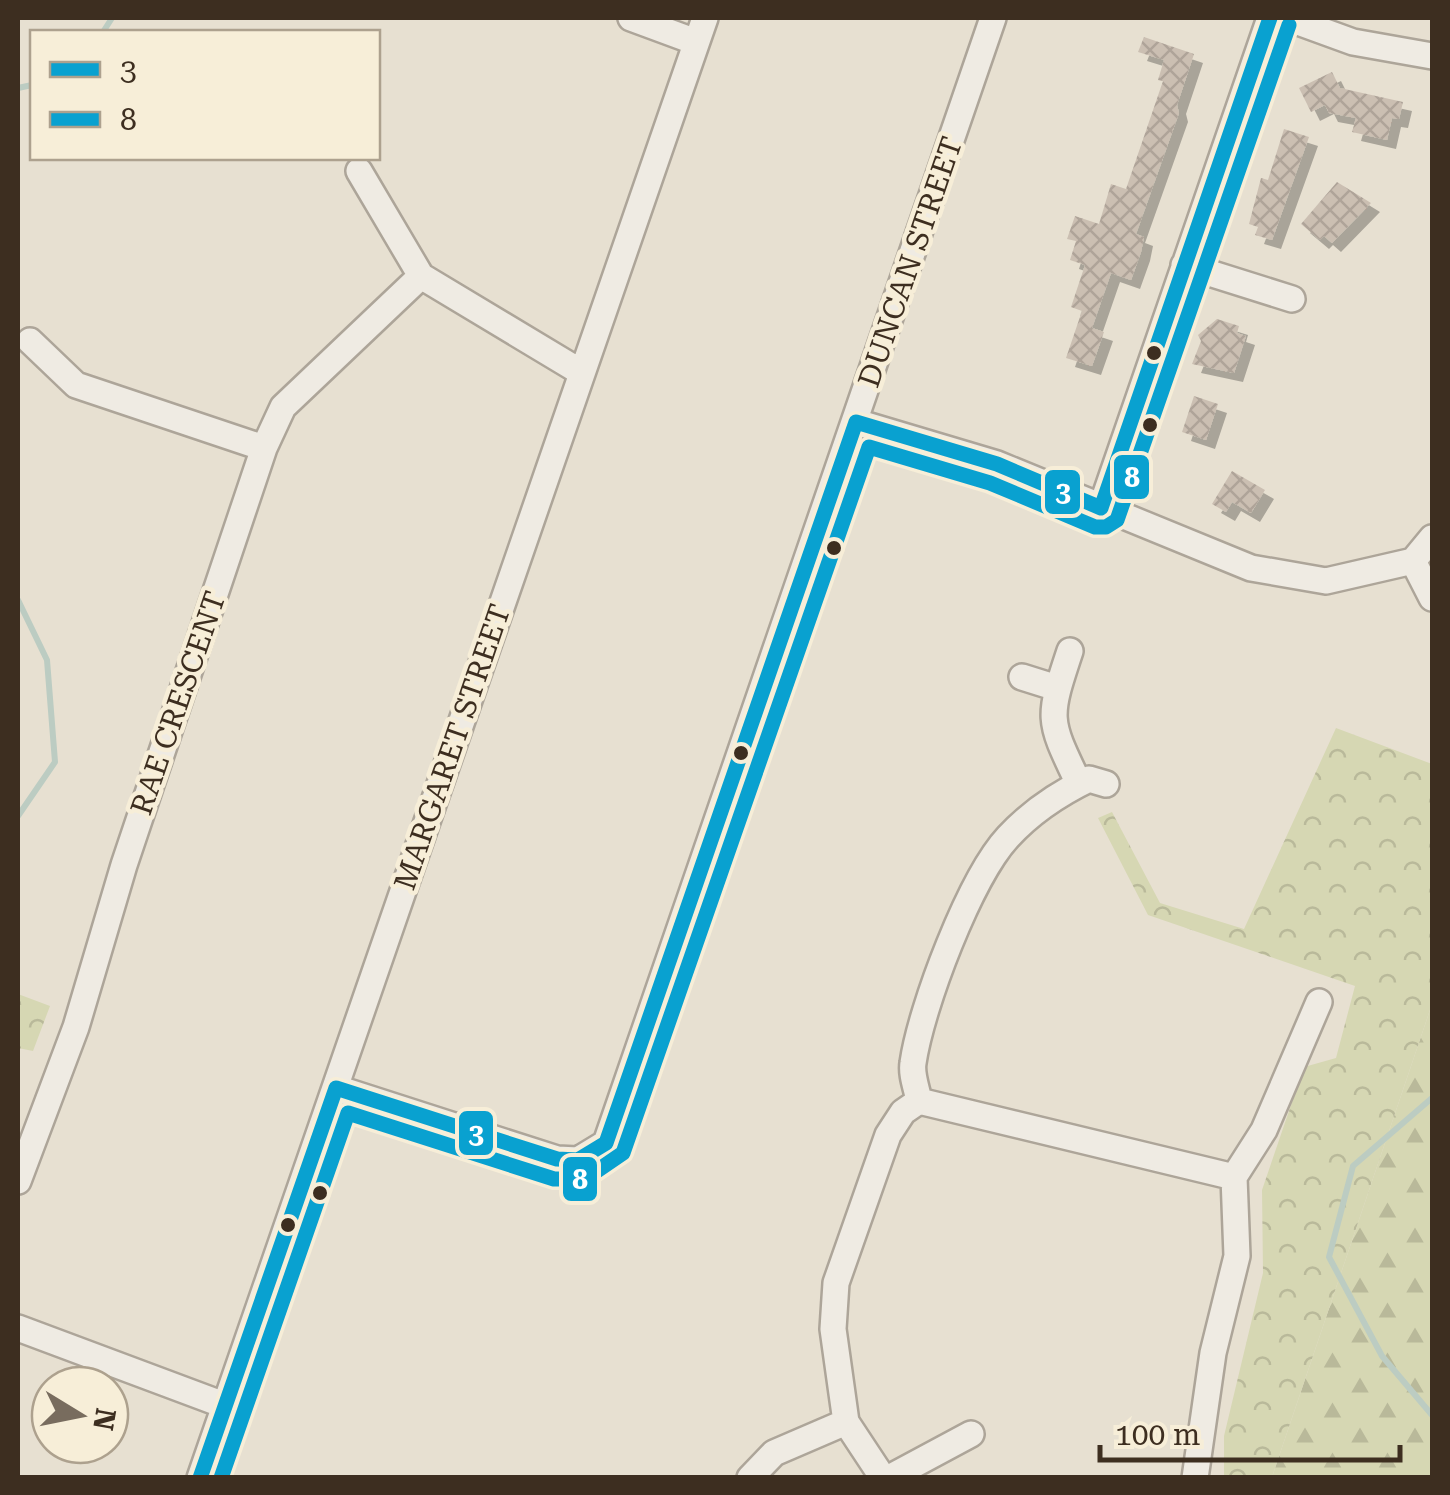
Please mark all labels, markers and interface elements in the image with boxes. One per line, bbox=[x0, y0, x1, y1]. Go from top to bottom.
legend bbox=[30, 30, 380, 160]
text: 3 bbox=[120, 52, 137, 87]
text: 8 bbox=[120, 102, 137, 137]
street label: DUNCAN STREET bbox=[851, 132, 969, 392]
unlabelled marker bbox=[1144, 343, 1164, 363]
unlabelled marker bbox=[1140, 415, 1160, 435]
line badge: 8 bbox=[1112, 453, 1151, 501]
text: 8 bbox=[1124, 461, 1140, 494]
line badge: 3 bbox=[1043, 468, 1082, 516]
text: 3 bbox=[1055, 475, 1071, 508]
unlabelled marker bbox=[824, 538, 844, 558]
street label: RAE CRESCENT bbox=[123, 587, 233, 819]
street label: MARGARET STREET bbox=[387, 600, 517, 894]
unlabelled marker bbox=[731, 743, 751, 763]
line badge: 3 bbox=[457, 1109, 495, 1157]
text: 3 bbox=[468, 1117, 484, 1150]
line badge: 8 bbox=[561, 1155, 599, 1203]
text: 8 bbox=[572, 1163, 588, 1196]
unlabelled marker bbox=[310, 1183, 330, 1203]
unlabelled marker bbox=[278, 1215, 298, 1235]
north arrow bbox=[30, 1365, 130, 1465]
scale bar bbox=[1100, 1400, 1400, 1462]
text: N bbox=[86, 1406, 122, 1433]
text: 100 m bbox=[1115, 1417, 1200, 1452]

